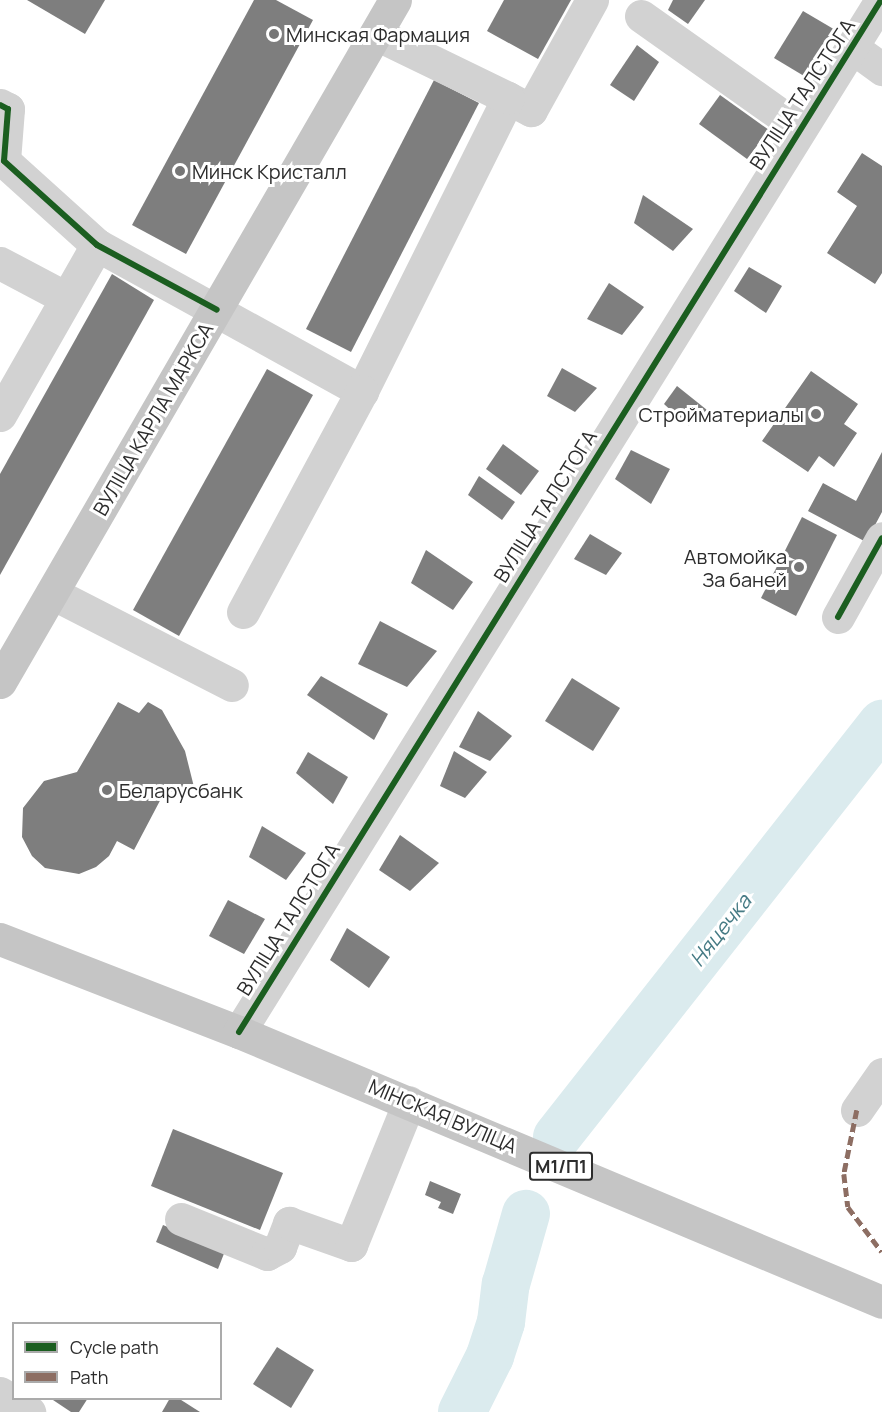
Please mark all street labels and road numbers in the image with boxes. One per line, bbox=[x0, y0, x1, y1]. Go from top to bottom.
street label: ВУЛІЦА ТАЛСТОГА bbox=[744, 14, 860, 174]
street label: ВУЛІЦА КАРЛА МАРКСА bbox=[88, 318, 218, 520]
street label: ВУЛІЦА ТАЛСТОГА bbox=[488, 425, 602, 587]
street label: ВУЛІЦА ТАЛСТОГА bbox=[231, 838, 345, 1000]
street label: МІНСКАЯ ВУЛІЦА bbox=[365, 1074, 521, 1158]
road number: М1/П1 bbox=[528, 1151, 594, 1181]

